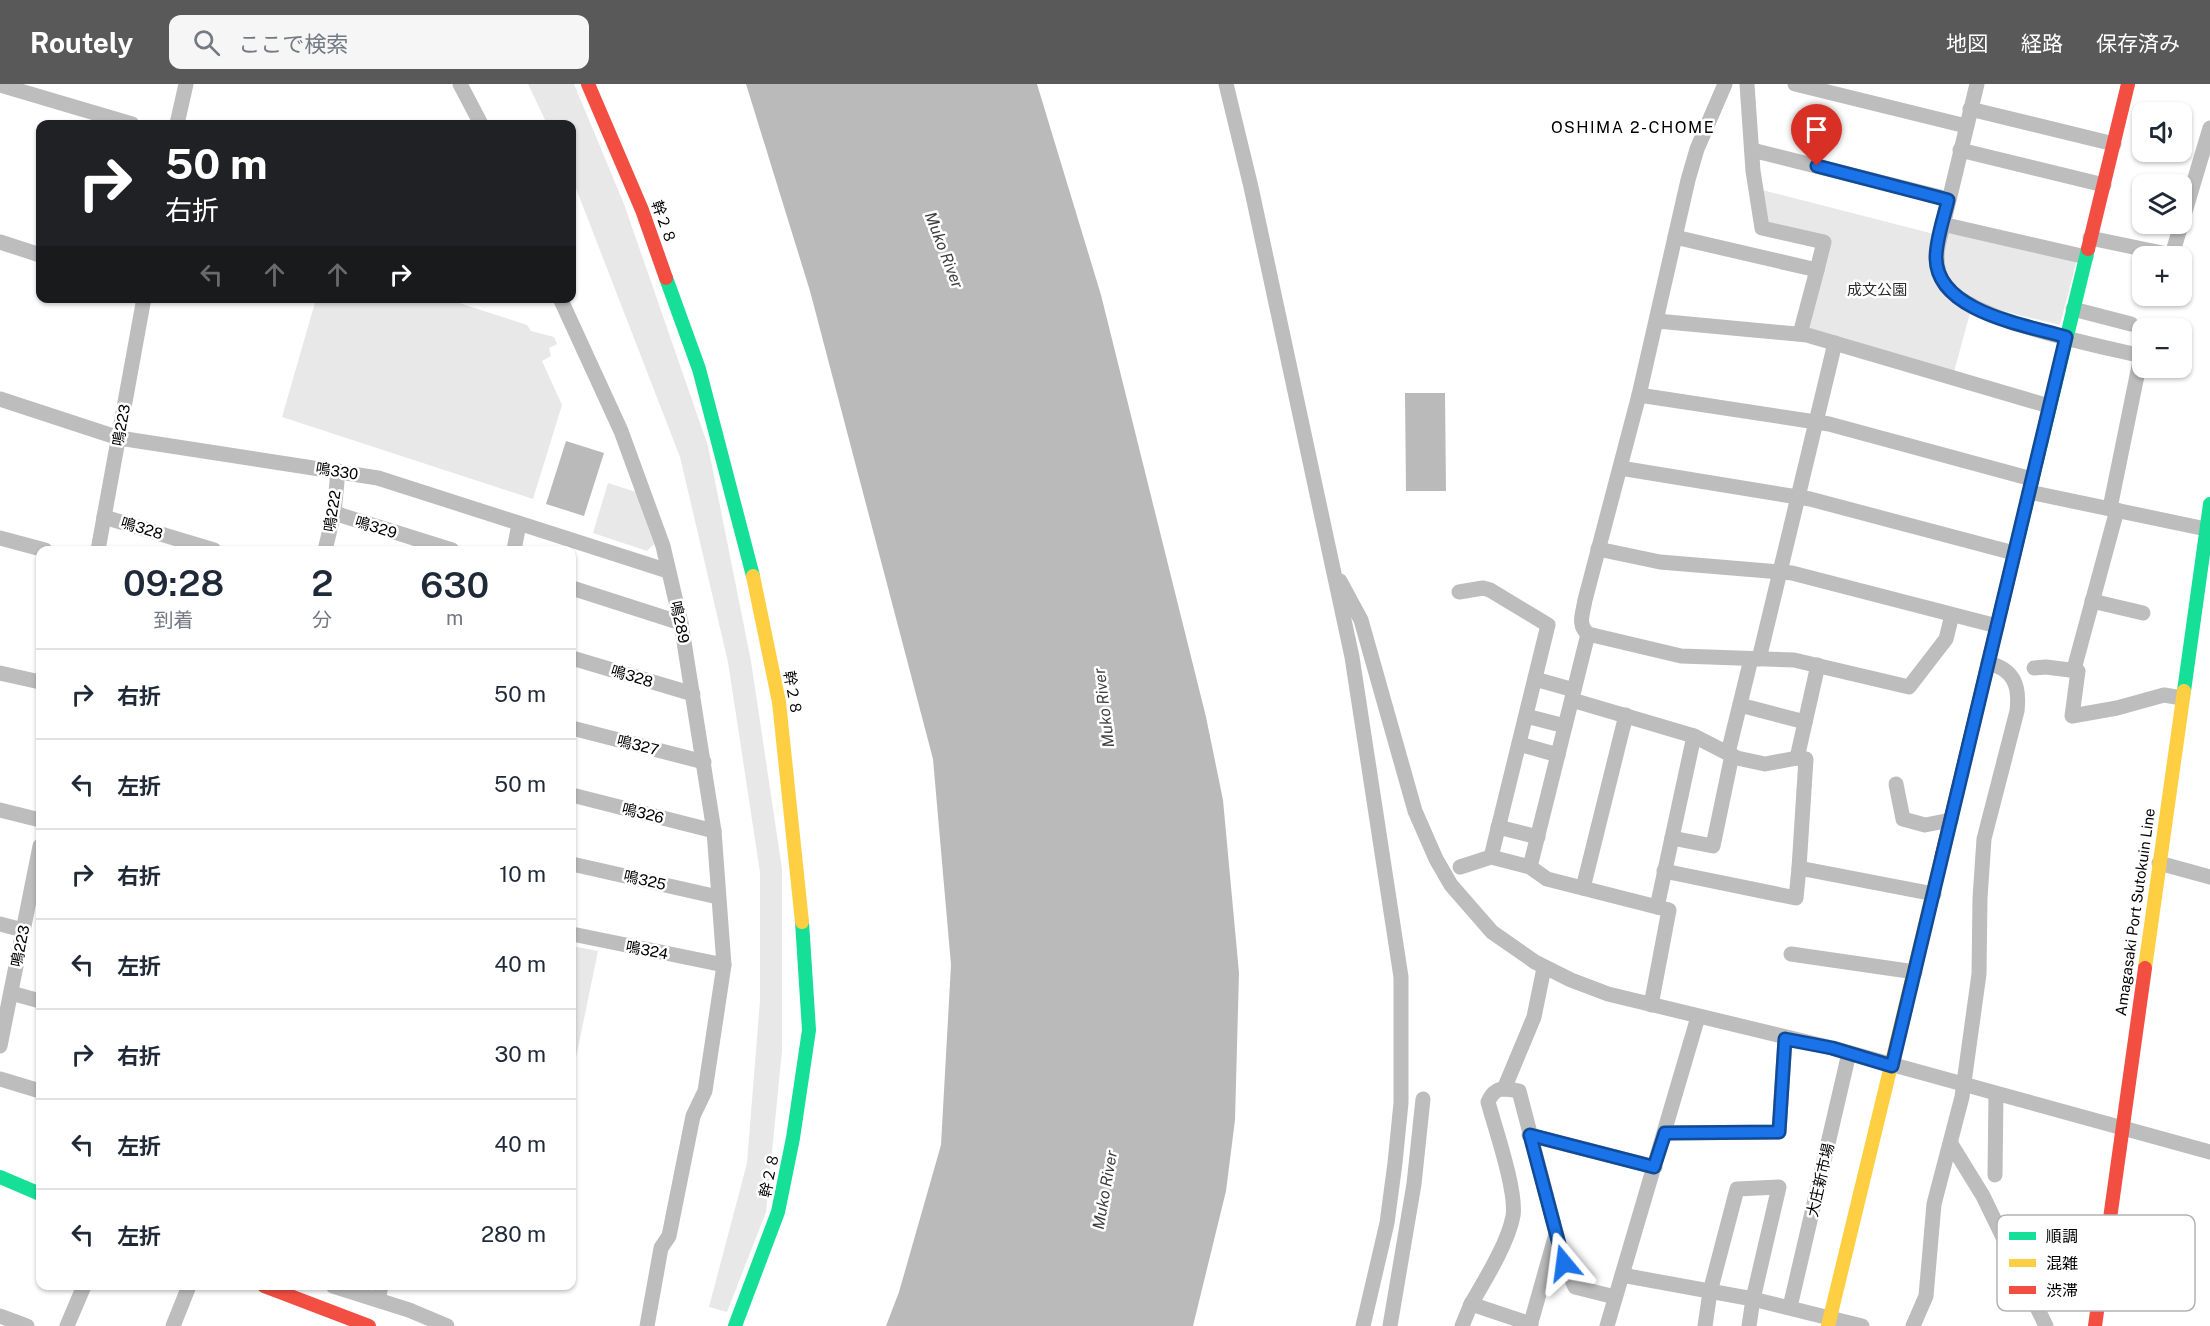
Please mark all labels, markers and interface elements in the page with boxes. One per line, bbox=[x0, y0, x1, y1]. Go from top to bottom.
search box bbox=[169, 15, 589, 69]
text: Routely bbox=[30, 26, 133, 59]
icon: search bbox=[190, 26, 223, 59]
text: ここで検索 bbox=[238, 31, 348, 57]
text: 地図 bbox=[1946, 31, 1988, 56]
text: 経路 bbox=[2021, 31, 2063, 56]
text: 保存済み bbox=[2096, 31, 2180, 56]
map controls bbox=[2132, 102, 2192, 378]
button: sound bbox=[2132, 102, 2192, 162]
pin bbox=[1791, 104, 1842, 166]
icon: arrive bbox=[1800, 113, 1833, 146]
district label: OSHIMA 2-CHOME bbox=[1551, 118, 1715, 137]
text: 50 m bbox=[165, 139, 268, 188]
icon: right bbox=[66, 144, 144, 222]
button: layers bbox=[2132, 174, 2192, 234]
text: 右折 bbox=[165, 194, 219, 226]
street label: 幹２８ bbox=[648, 198, 680, 246]
water label: Muko River bbox=[921, 209, 968, 292]
button: + bbox=[2132, 246, 2192, 306]
icon: left bbox=[195, 258, 228, 291]
icon: ahead bbox=[258, 258, 291, 291]
icon: ahead bbox=[321, 258, 354, 291]
icon: right bbox=[384, 258, 417, 291]
park label: 成文公園 bbox=[1847, 281, 1907, 298]
button: − bbox=[2132, 318, 2192, 378]
street label: 鳴223 bbox=[109, 403, 133, 447]
street label: 鳴330 bbox=[314, 459, 360, 483]
street label: 鳴222 bbox=[320, 489, 344, 533]
street label: 鳴329 bbox=[353, 513, 399, 541]
street label: 鳴328 bbox=[119, 514, 165, 542]
text: 09:28 bbox=[123, 562, 224, 604]
text: 2 bbox=[311, 562, 333, 604]
text: 630 bbox=[420, 564, 489, 606]
street label: 鳴289 bbox=[667, 599, 693, 645]
text: m bbox=[446, 606, 463, 630]
text: 到着 bbox=[154, 608, 194, 632]
text: 分 bbox=[312, 608, 332, 632]
street label: 鳴328 bbox=[609, 662, 655, 690]
water label: Muko River bbox=[1090, 666, 1118, 749]
street label: 幹２８ bbox=[781, 669, 805, 717]
icon: right bbox=[66, 678, 99, 711]
text: 50 m bbox=[494, 681, 546, 707]
text: 右折 bbox=[117, 683, 161, 709]
street label: 鳴327 bbox=[615, 732, 661, 758]
icon: left bbox=[66, 768, 99, 801]
text: 50 m bbox=[494, 771, 546, 797]
text: 左折 bbox=[117, 773, 161, 799]
street label: 鳴326 bbox=[620, 800, 666, 826]
street label: Amagasaki Port Sutokuin Line bbox=[2112, 807, 2158, 1017]
icon: right bbox=[66, 858, 99, 891]
text: 10 m bbox=[499, 861, 546, 887]
text: 右折 bbox=[117, 863, 161, 889]
street label: 鳴325 bbox=[622, 867, 668, 893]
street label: 鳴223 bbox=[8, 924, 32, 968]
street label: 鳴324 bbox=[624, 938, 670, 962]
icon: left bbox=[66, 948, 99, 981]
text: 40 m bbox=[494, 951, 546, 977]
text: 左折 bbox=[117, 953, 161, 979]
icon: right bbox=[66, 1038, 99, 1071]
text: 30 m bbox=[494, 1041, 546, 1067]
text: 右折 bbox=[117, 1043, 161, 1069]
icon: left bbox=[66, 1128, 99, 1161]
text: 40 m bbox=[494, 1131, 546, 1157]
text: 左折 bbox=[117, 1133, 161, 1159]
street label: 大庄新市場 bbox=[1803, 1142, 1837, 1218]
water label: Muko River bbox=[1089, 1148, 1121, 1231]
street label: 幹２８ bbox=[756, 1151, 782, 1199]
legend bbox=[1997, 1215, 2195, 1311]
icon: left bbox=[66, 1218, 99, 1251]
text: 280 m bbox=[481, 1221, 546, 1247]
text: 左折 bbox=[117, 1223, 161, 1249]
text: 順調 bbox=[2046, 1227, 2078, 1246]
position arrow bbox=[1532, 1231, 1596, 1295]
text: 混雑 bbox=[2046, 1254, 2078, 1273]
text: 渋滞 bbox=[2046, 1281, 2078, 1300]

